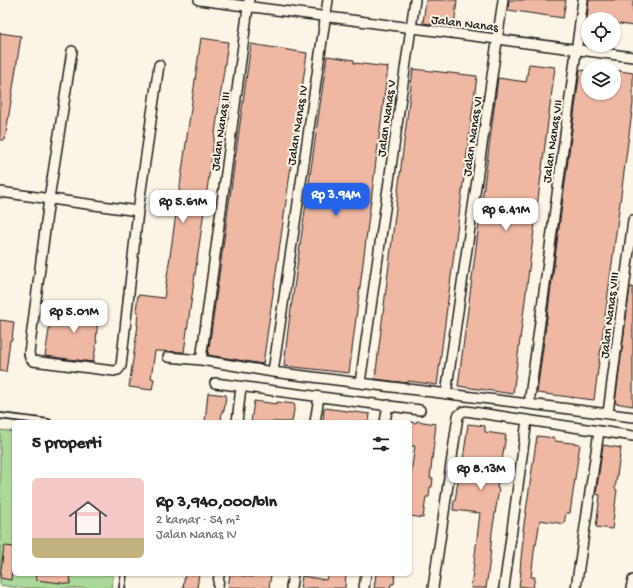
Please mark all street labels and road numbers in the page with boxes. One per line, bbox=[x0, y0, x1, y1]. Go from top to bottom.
street label: Jalan Nanas bbox=[430, 13, 500, 36]
street label: Jalan Nanas V bbox=[375, 79, 400, 158]
street label: Jalan Nanas IV bbox=[285, 84, 312, 166]
street label: Jalan Nanas III bbox=[208, 91, 234, 172]
street label: Jalan Nanas VI bbox=[460, 95, 487, 177]
street label: Jalan Nanas VII bbox=[540, 99, 567, 184]
street label: Jalan Nanas VIII bbox=[598, 271, 623, 359]

